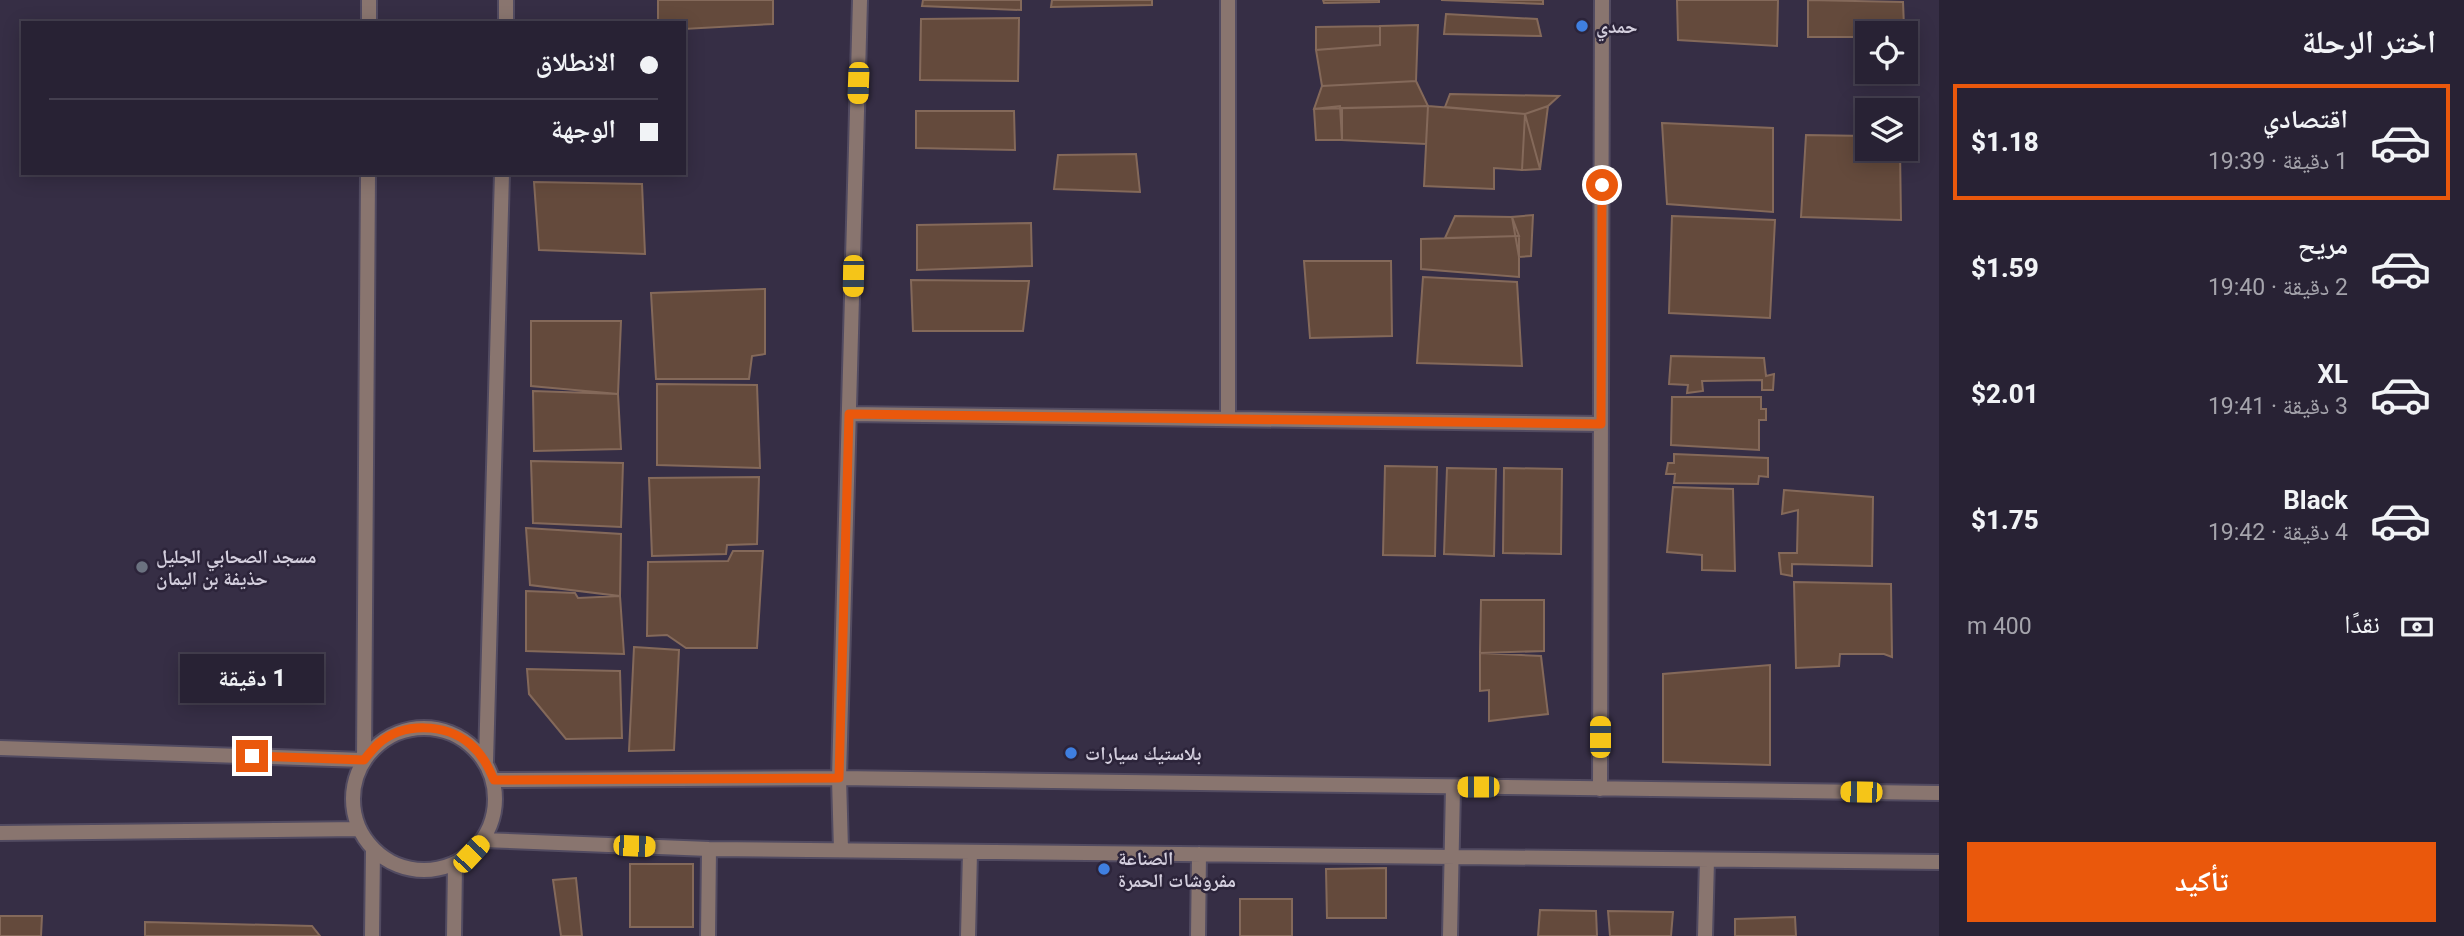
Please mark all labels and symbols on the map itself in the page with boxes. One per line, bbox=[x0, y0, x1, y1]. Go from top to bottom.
place label: حمدي bbox=[1596, 15, 1637, 42]
marker: حمدي bbox=[1574, 18, 1590, 34]
car bbox=[847, 62, 870, 104]
route start bbox=[1586, 169, 1618, 201]
car bbox=[843, 255, 864, 297]
place label: مسجد الصحابي الجليل حذيفة بن اليمان bbox=[156, 545, 316, 590]
marker: مسجد الصحابي الجليل حذيفة بن اليمان bbox=[134, 559, 150, 575]
callout: 1 دقيقة bbox=[180, 654, 324, 704]
car bbox=[1590, 716, 1611, 758]
route end bbox=[236, 740, 268, 772]
place label: بلاستيك سيارات bbox=[1085, 742, 1202, 765]
marker: بلاستيك سيارات bbox=[1063, 745, 1079, 761]
car bbox=[1458, 777, 1500, 798]
car bbox=[1840, 781, 1883, 803]
car bbox=[449, 831, 494, 877]
car bbox=[613, 835, 656, 857]
place label: الصناعة مفروشات الحمرة bbox=[1118, 847, 1236, 892]
marker: الصناعة مفروشات الحمرة bbox=[1096, 861, 1112, 877]

